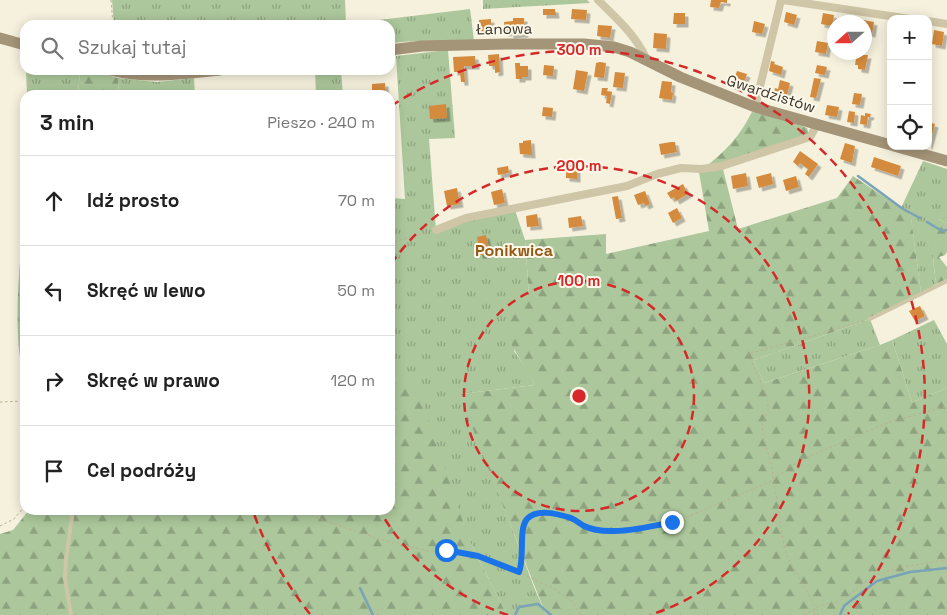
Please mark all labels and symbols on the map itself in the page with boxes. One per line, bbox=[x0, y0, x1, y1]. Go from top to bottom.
north arrow bbox=[827, 15, 872, 60]
street label: Łanowa bbox=[476, 19, 533, 38]
text: 300 m bbox=[556, 40, 602, 59]
street label: Gwardzistów bbox=[724, 70, 818, 117]
text: 200 m bbox=[557, 156, 601, 175]
district label: Ponikwica bbox=[475, 240, 553, 261]
text: 100 m bbox=[558, 271, 600, 290]
centre of rings bbox=[570, 387, 588, 405]
route end bbox=[661, 511, 684, 534]
route start bbox=[435, 539, 458, 562]

